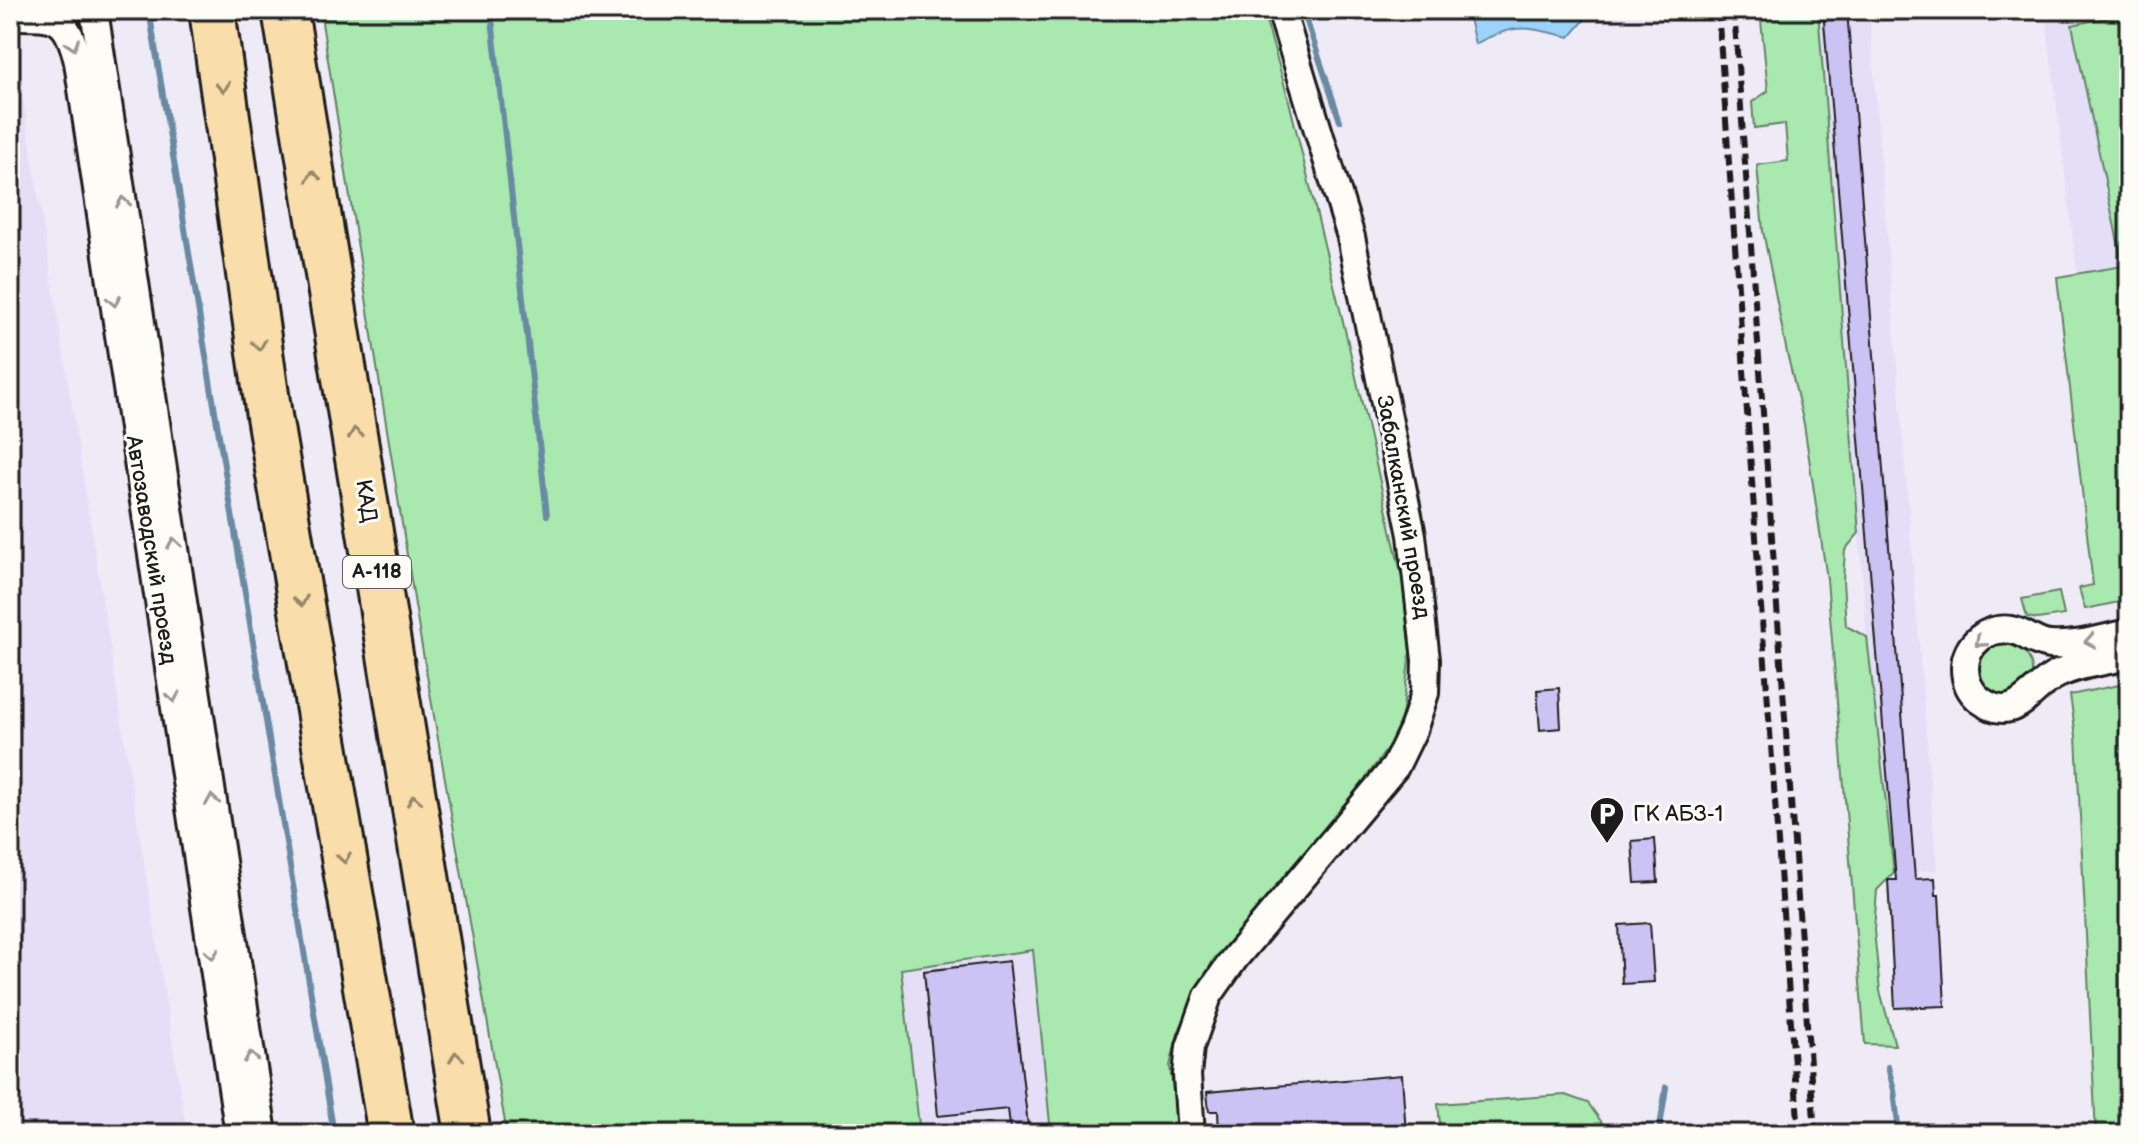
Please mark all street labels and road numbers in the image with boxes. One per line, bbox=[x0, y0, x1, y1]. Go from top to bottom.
street label: Забалканский проезд bbox=[1370, 393, 1436, 621]
street label: Автозаводский проезд bbox=[119, 433, 182, 666]
street label: КАД bbox=[349, 478, 383, 524]
road number: А-118 bbox=[343, 556, 411, 588]

